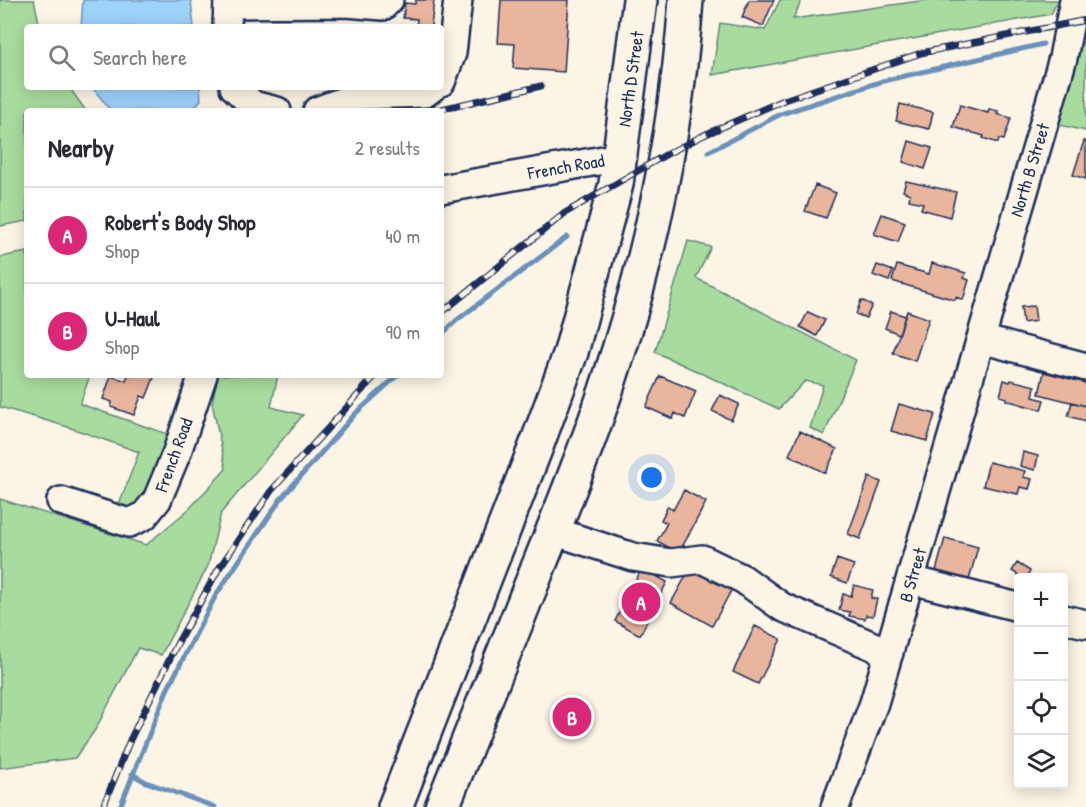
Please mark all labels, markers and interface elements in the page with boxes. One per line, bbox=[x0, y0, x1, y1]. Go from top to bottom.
search box bbox=[24, 24, 444, 90]
street label: North D Street bbox=[611, 29, 650, 128]
icon: search bbox=[45, 41, 78, 74]
text: Search here bbox=[93, 42, 187, 72]
street label: North B Street bbox=[1003, 119, 1056, 220]
text: Nearby bbox=[48, 130, 114, 165]
text: 2 results bbox=[355, 134, 420, 161]
street label: French Road bbox=[525, 147, 606, 186]
text: Robert's Body Shop bbox=[105, 207, 255, 237]
text: A bbox=[63, 222, 72, 249]
text: 40 m bbox=[385, 222, 420, 249]
text: Shop bbox=[105, 237, 139, 264]
text: U-Haul bbox=[105, 303, 160, 333]
text: B bbox=[62, 318, 73, 345]
text: 90 m bbox=[386, 318, 420, 345]
text: Shop bbox=[105, 333, 139, 360]
street label: French Road bbox=[148, 414, 198, 496]
your location bbox=[637, 463, 666, 492]
street label: B Street bbox=[893, 544, 932, 605]
map controls bbox=[1014, 573, 1068, 789]
button: + bbox=[1014, 573, 1068, 627]
pin: A bbox=[622, 580, 660, 624]
button: − bbox=[1014, 627, 1068, 681]
button: locate bbox=[1014, 681, 1068, 735]
pin: B bbox=[552, 694, 592, 740]
button: layers bbox=[1014, 735, 1068, 789]

